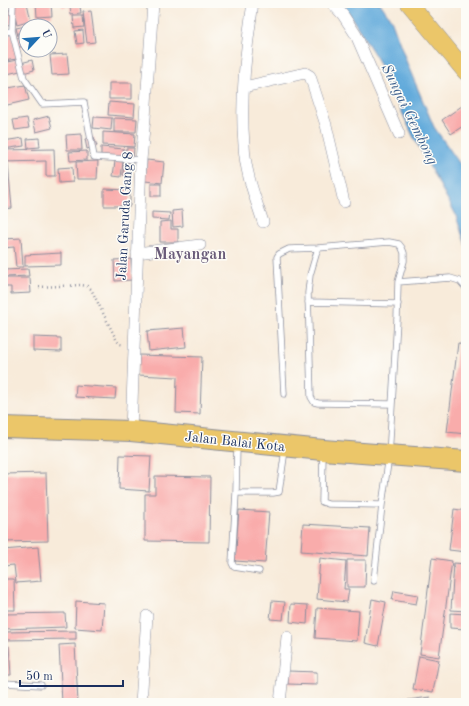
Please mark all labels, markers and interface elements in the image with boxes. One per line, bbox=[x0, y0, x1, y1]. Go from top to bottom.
north arrow bbox=[18, 18, 58, 58]
text: U bbox=[39, 28, 53, 41]
water label: Sungai Gembong bbox=[378, 62, 440, 167]
street label: Jalan Garuda Gang 8 bbox=[115, 151, 135, 281]
district label: Mayangan bbox=[154, 247, 226, 263]
street label: Jalan Balai Kota bbox=[184, 430, 286, 454]
scale bar bbox=[20, 662, 123, 688]
text: 50 m bbox=[26, 670, 53, 683]

